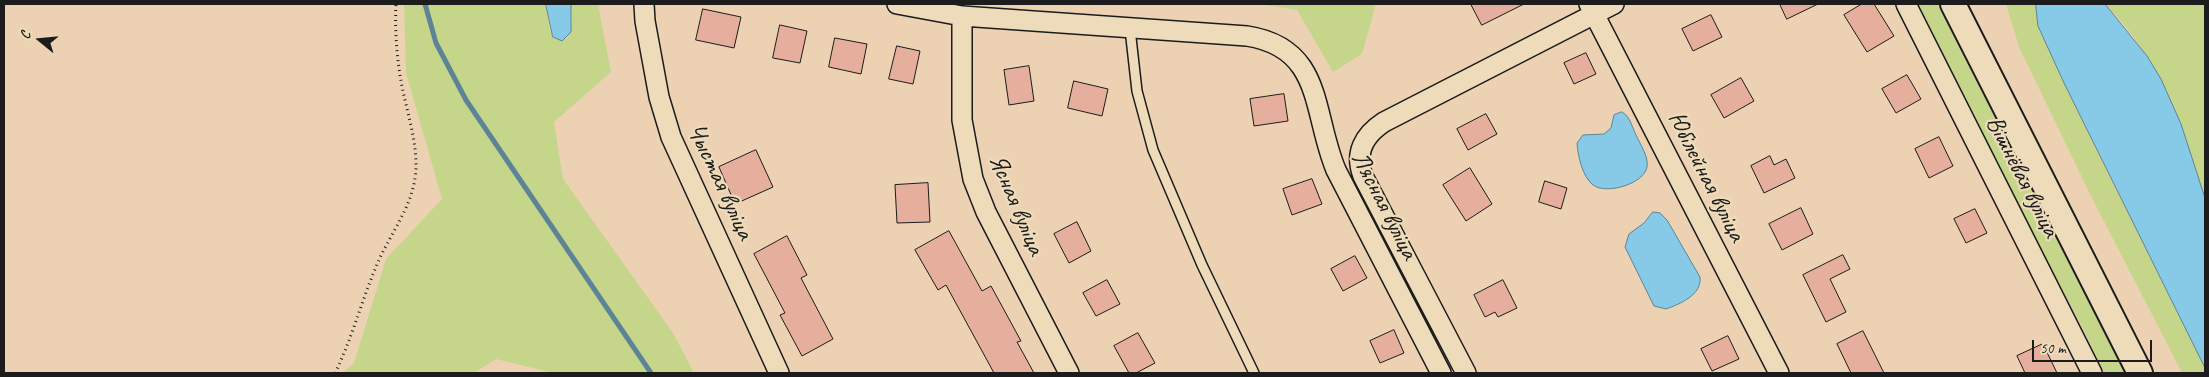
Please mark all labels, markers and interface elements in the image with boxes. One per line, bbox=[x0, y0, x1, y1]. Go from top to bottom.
north arrow bbox=[15, 15, 65, 65]
text: С bbox=[16, 30, 34, 41]
street label: Юбілейная вуліца bbox=[1660, 107, 1752, 247]
street label: Вішнёвая вуліца bbox=[1979, 111, 2065, 243]
street label: Чыстая вуліца bbox=[680, 119, 760, 245]
street label: Лясная вуліца bbox=[1344, 147, 1424, 265]
street label: Ясная вуліца bbox=[981, 150, 1051, 260]
scale bar bbox=[2034, 330, 2154, 362]
text: 50 m bbox=[2040, 339, 2066, 358]

